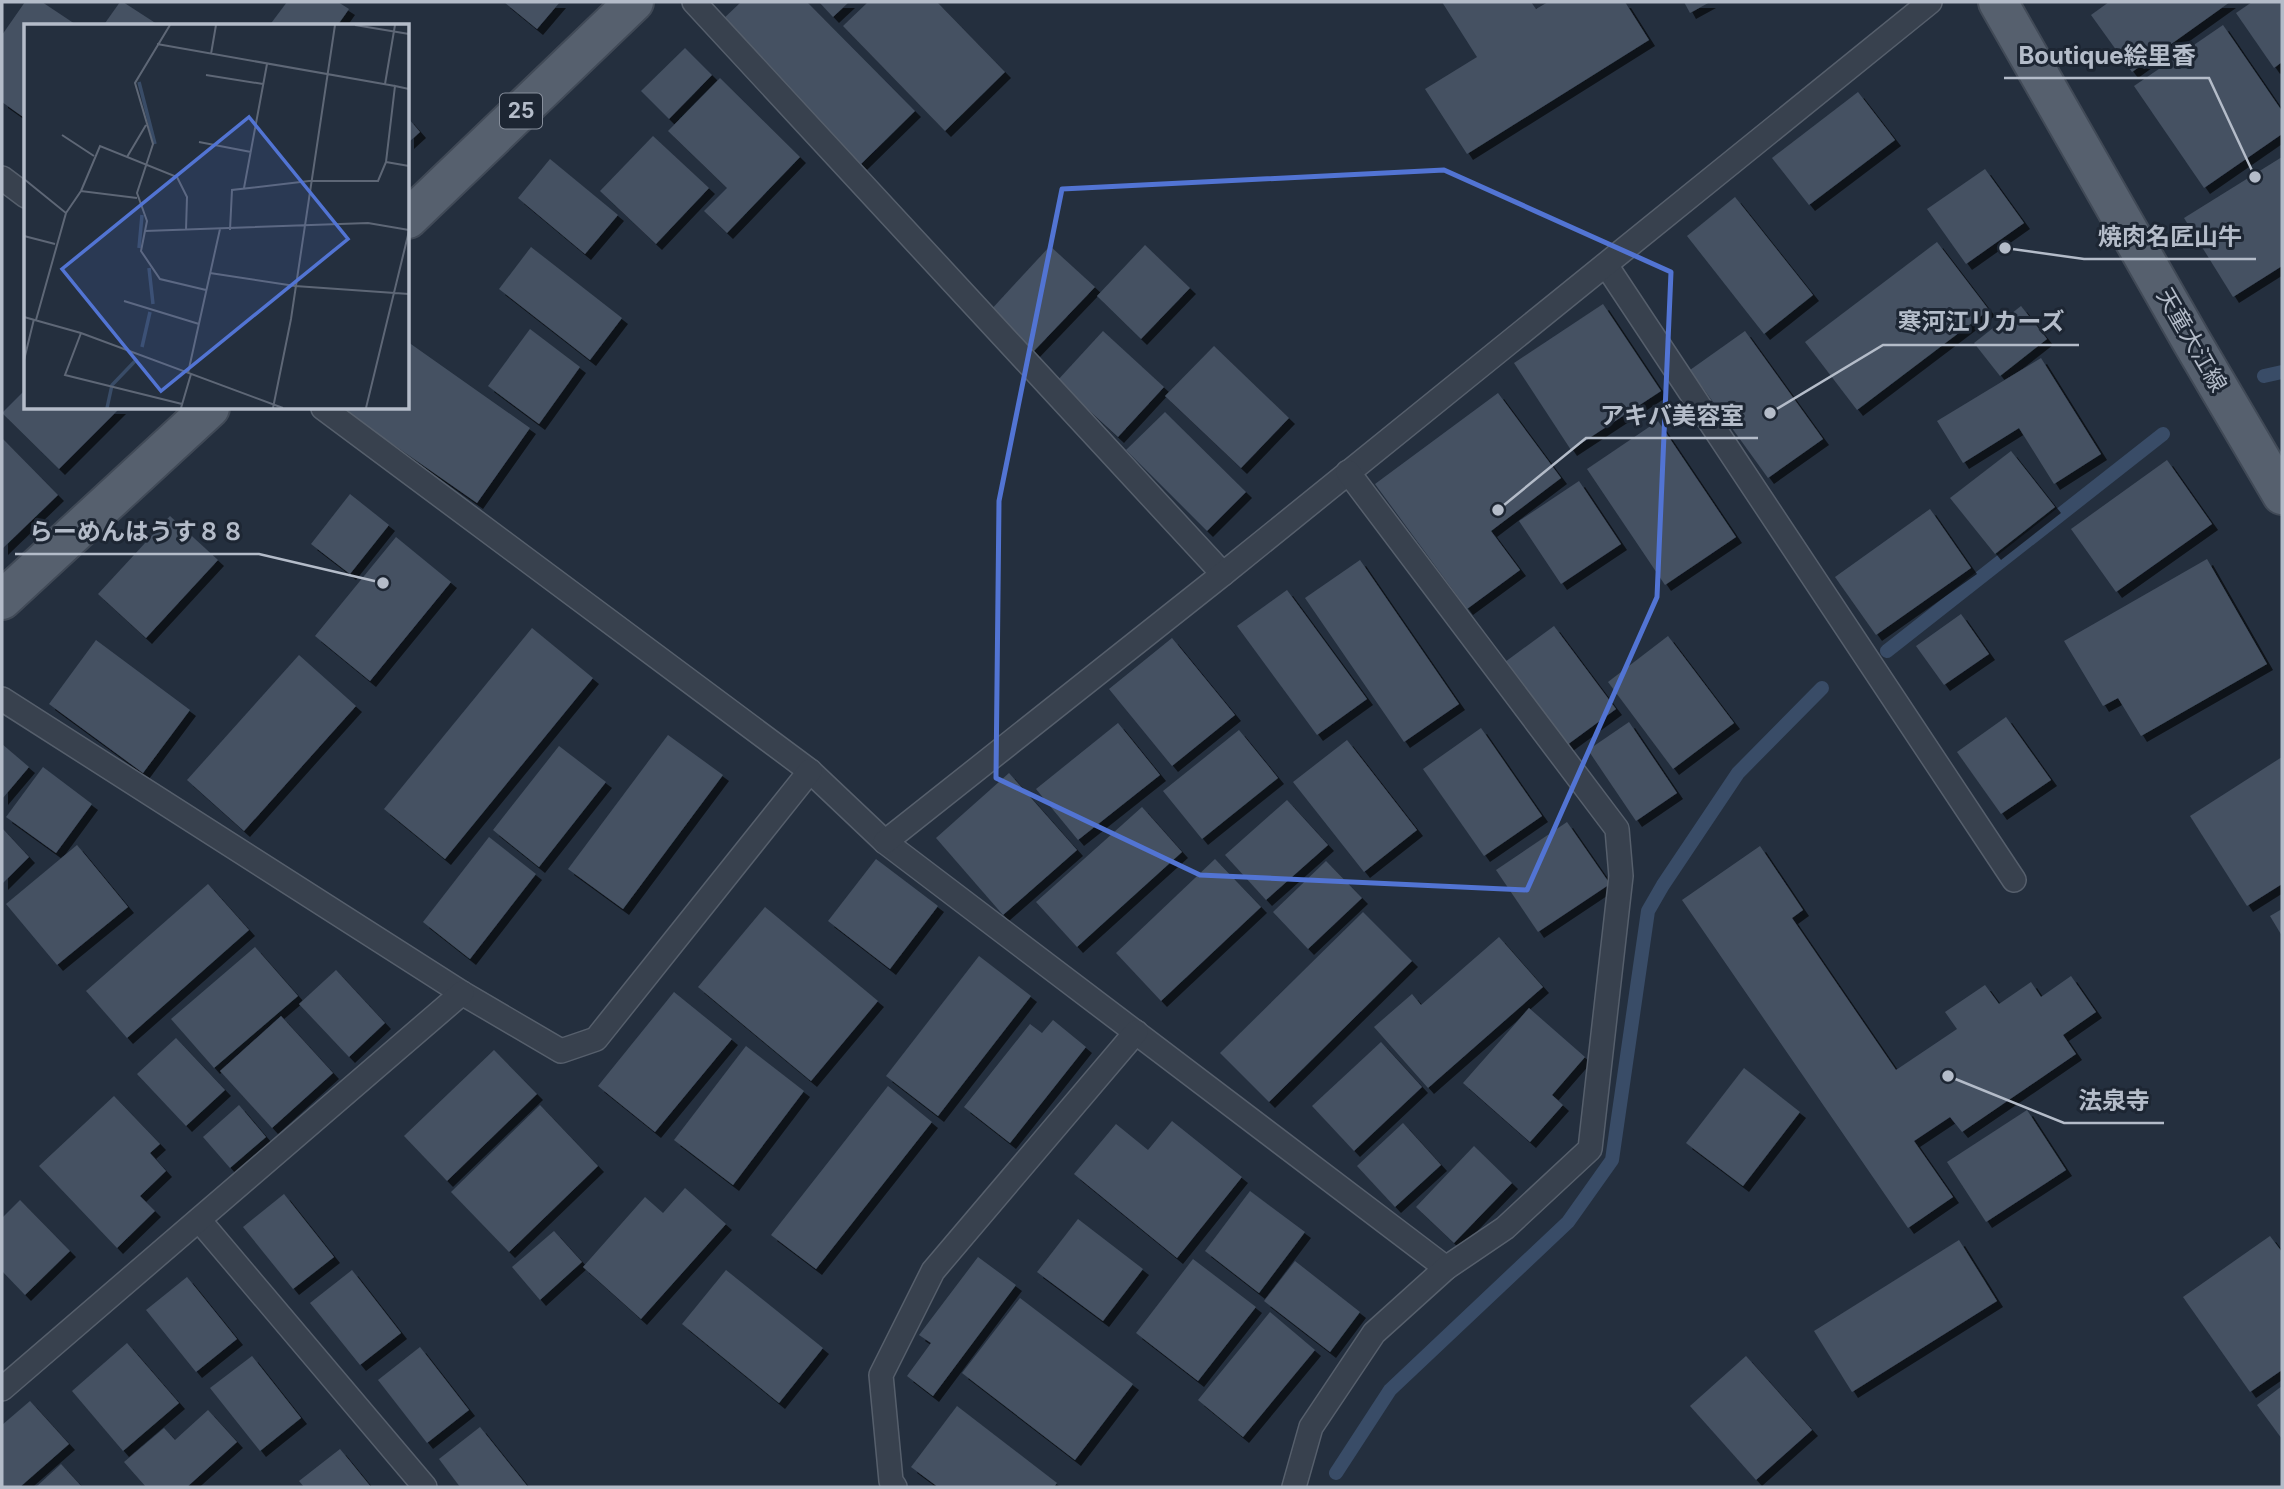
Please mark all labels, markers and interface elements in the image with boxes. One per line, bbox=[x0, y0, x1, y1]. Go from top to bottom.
inset map bbox=[24, 24, 410, 410]
callout: Boutique絵里香 bbox=[2004, 33, 2209, 78]
text: Boutique絵里香 bbox=[2018, 41, 2196, 70]
road number: 25 bbox=[500, 94, 542, 128]
callout: 焼肉名匠山牛 bbox=[2084, 214, 2256, 259]
text: 焼肉名匠山牛 bbox=[2098, 222, 2242, 251]
street label: 天童大江線 bbox=[2151, 283, 2233, 397]
callout: 寒河江リカーズ bbox=[1883, 300, 2079, 345]
text: 寒河江リカーズ bbox=[1898, 307, 2064, 336]
callout: アキバ美容室 bbox=[1586, 393, 1758, 438]
text: アキバ美容室 bbox=[1600, 401, 1744, 430]
callout: らーめんはうす８８ bbox=[15, 509, 259, 554]
text: らーめんはうす８８ bbox=[29, 517, 245, 546]
callout: 法泉寺 bbox=[2064, 1078, 2164, 1123]
text: 法泉寺 bbox=[2078, 1086, 2150, 1115]

